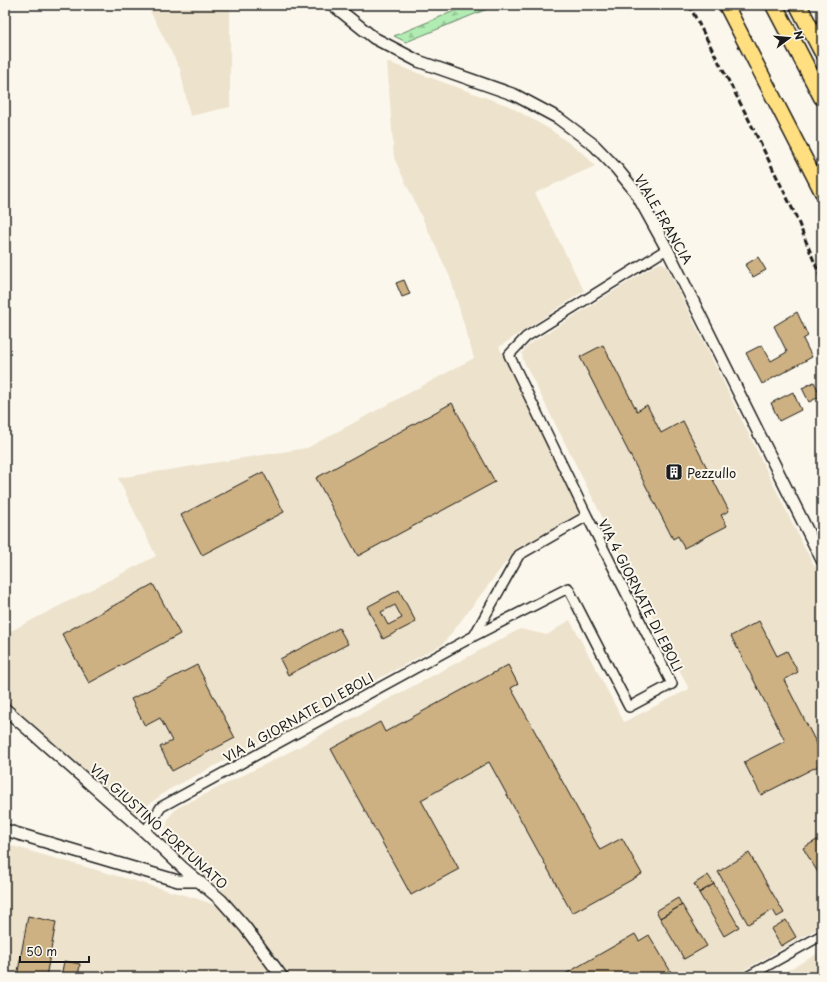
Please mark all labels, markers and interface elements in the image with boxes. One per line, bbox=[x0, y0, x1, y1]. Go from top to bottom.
north arrow bbox=[769, 18, 809, 58]
text: N bbox=[790, 29, 809, 42]
street label: VIALE FRANCIA bbox=[631, 171, 697, 268]
building icon: Pezzullo bbox=[664, 462, 684, 482]
place label: Pezzullo bbox=[687, 463, 736, 482]
street label: VIA 4 GIORNATE DI EBOLI bbox=[594, 515, 688, 675]
street label: VIA 4 GIORNATE DI EBOLI bbox=[219, 668, 377, 766]
street label: VIA GIUSTINO FORTUNATO bbox=[86, 759, 232, 893]
scale bar bbox=[20, 938, 89, 964]
text: 50 m bbox=[26, 942, 57, 960]

